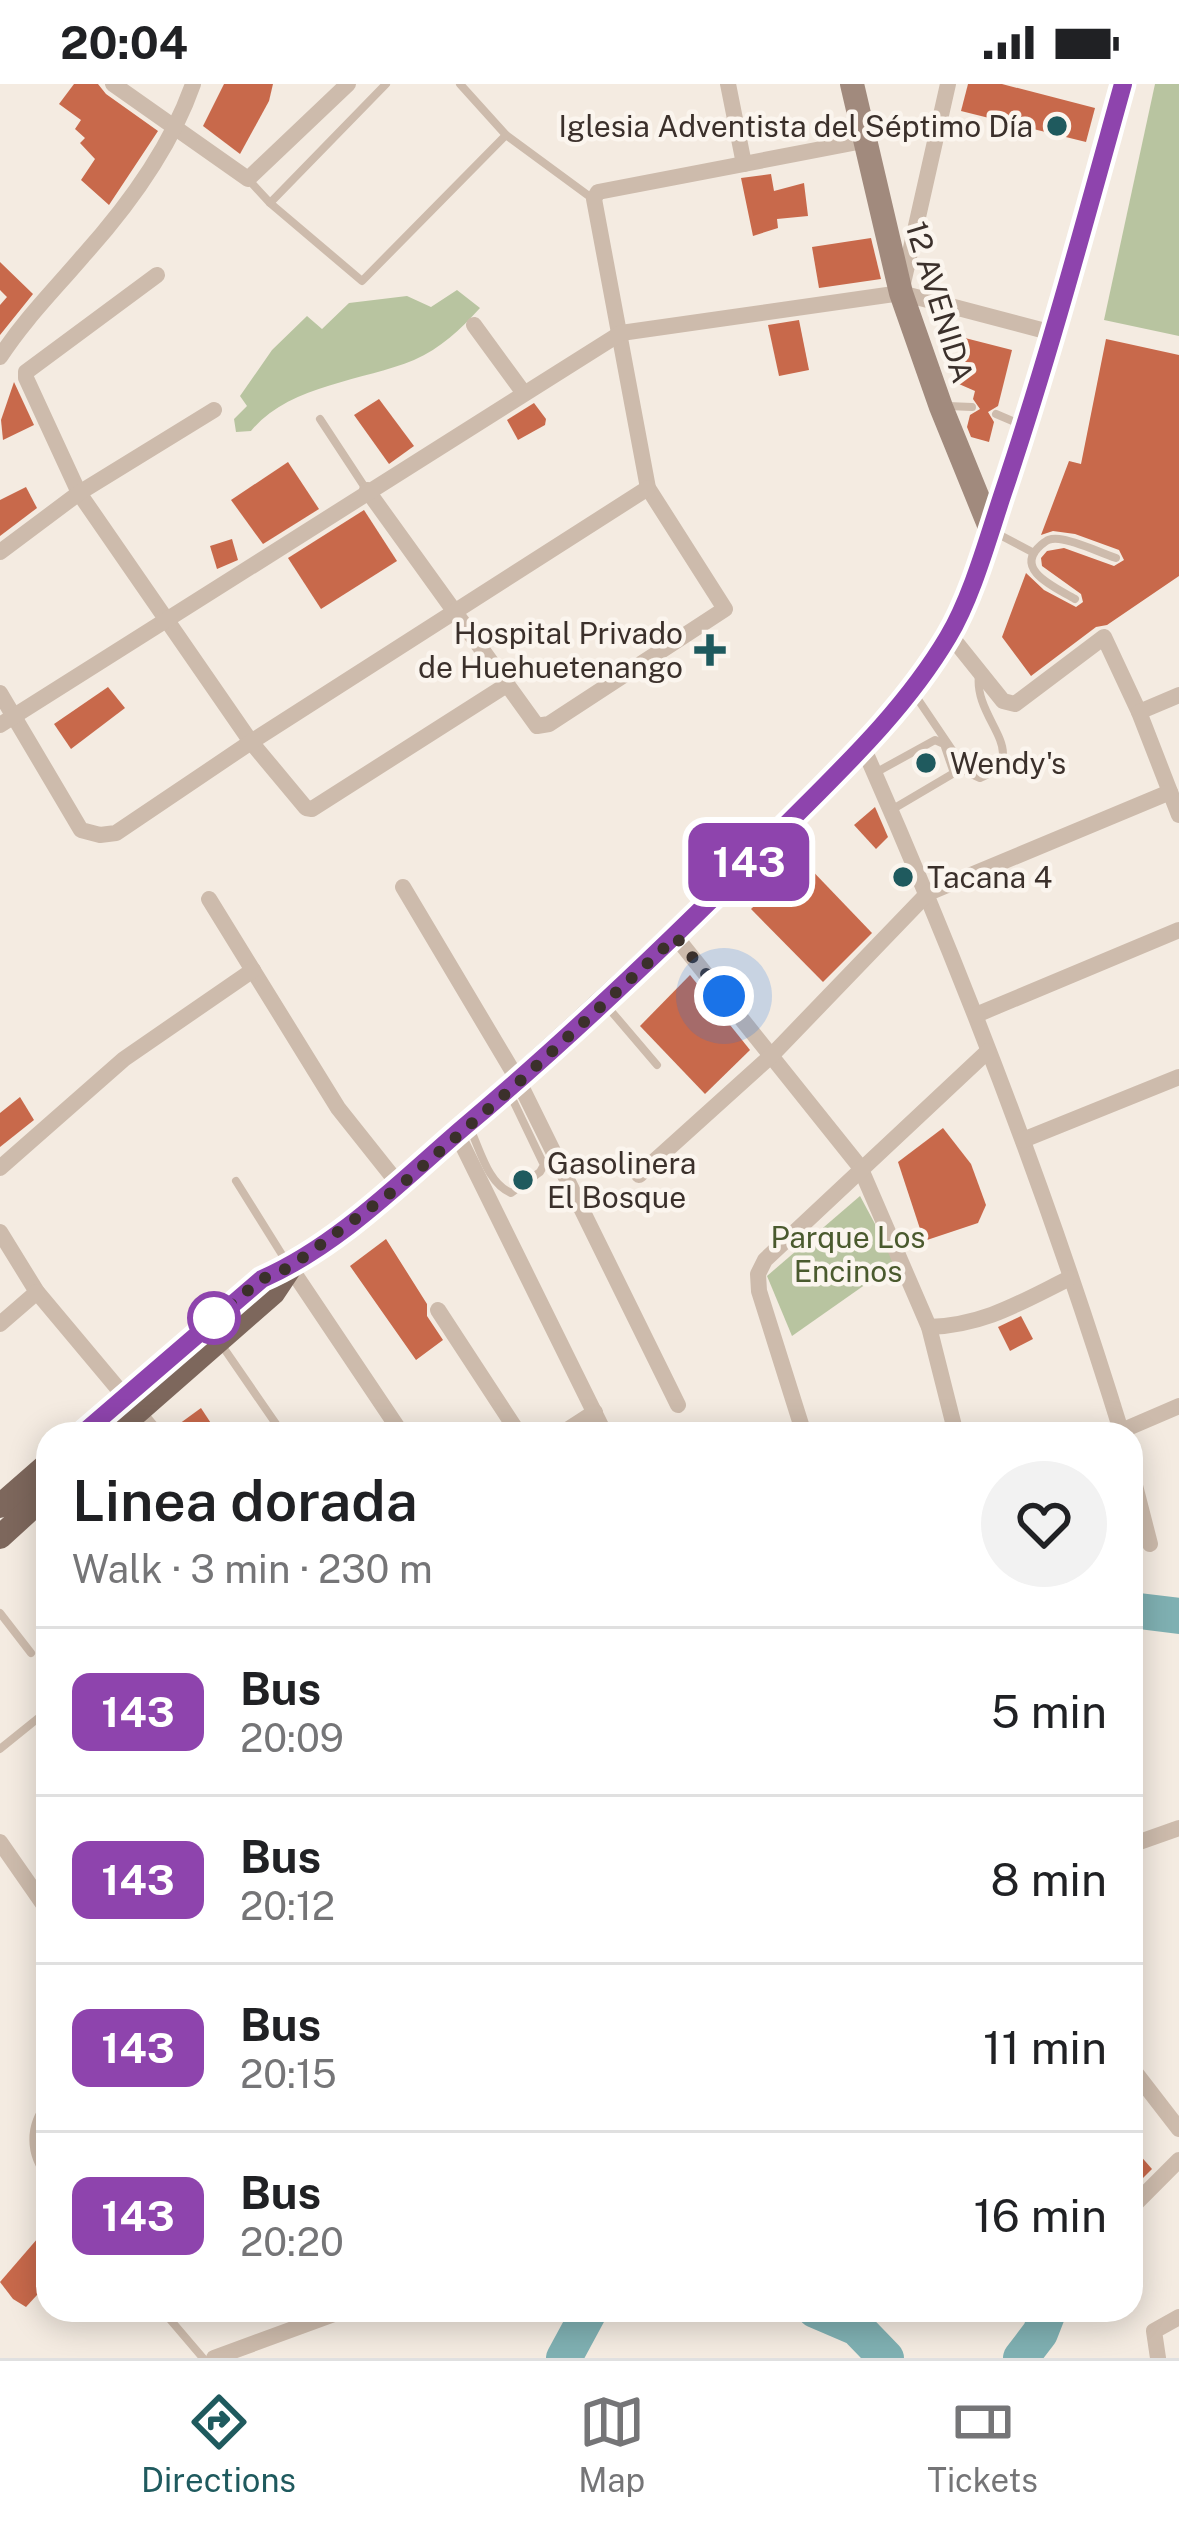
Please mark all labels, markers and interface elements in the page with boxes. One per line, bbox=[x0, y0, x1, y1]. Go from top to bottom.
text: 20:04 bbox=[60, 16, 188, 69]
place label: Iglesia Adventista del Séptimo Día bbox=[559, 108, 1033, 144]
marker: Iglesia Adventista del Séptimo Día bbox=[1044, 113, 1070, 139]
street label: 12 AVENIDA bbox=[898, 217, 982, 387]
place label: Hospital Privado de Huehuetenango bbox=[418, 615, 683, 685]
marker: Hospital Privado de Huehuetenango bbox=[694, 634, 726, 666]
place label: Wendy's bbox=[950, 745, 1066, 781]
marker: Wendy's bbox=[913, 750, 939, 776]
line badge: 143 bbox=[680, 823, 818, 901]
text: 143 bbox=[712, 837, 786, 886]
place label: Tacana 4 bbox=[927, 859, 1052, 895]
marker: Tacana 4 bbox=[890, 864, 916, 890]
your location bbox=[694, 966, 754, 1026]
place label: Gasolinera El Bosque bbox=[547, 1145, 696, 1215]
marker: Gasolinera El Bosque bbox=[510, 1167, 536, 1193]
park label: Parque Los Encinos bbox=[770, 1219, 926, 1289]
unlabelled marker bbox=[189, 1293, 239, 1343]
button: heart bbox=[981, 1461, 1107, 1587]
text: Linea dorada bbox=[72, 1467, 418, 1534]
text: Walk · 3 min · 230 m bbox=[72, 1546, 433, 1592]
text: Bus bbox=[240, 1662, 321, 1715]
text: 5 min bbox=[991, 1685, 1107, 1738]
text: 143 bbox=[101, 1687, 175, 1736]
text: 20:09 bbox=[240, 1715, 344, 1761]
text: Bus bbox=[240, 1830, 321, 1883]
text: 8 min bbox=[991, 1853, 1107, 1906]
text: 143 bbox=[101, 1855, 175, 1904]
text: 20:12 bbox=[240, 1883, 335, 1929]
text: Bus bbox=[240, 1998, 321, 2051]
text: 11 min bbox=[983, 2021, 1107, 2074]
text: 143 bbox=[101, 2023, 175, 2072]
text: 20:15 bbox=[240, 2051, 337, 2097]
text: Bus bbox=[240, 2166, 321, 2219]
text: 16 min bbox=[973, 2189, 1107, 2242]
text: 143 bbox=[101, 2191, 175, 2240]
text: 20:20 bbox=[240, 2219, 344, 2265]
tab: Directions bbox=[141, 2389, 296, 2499]
tab: Map bbox=[578, 2389, 645, 2499]
tab: Tickets bbox=[927, 2389, 1038, 2499]

